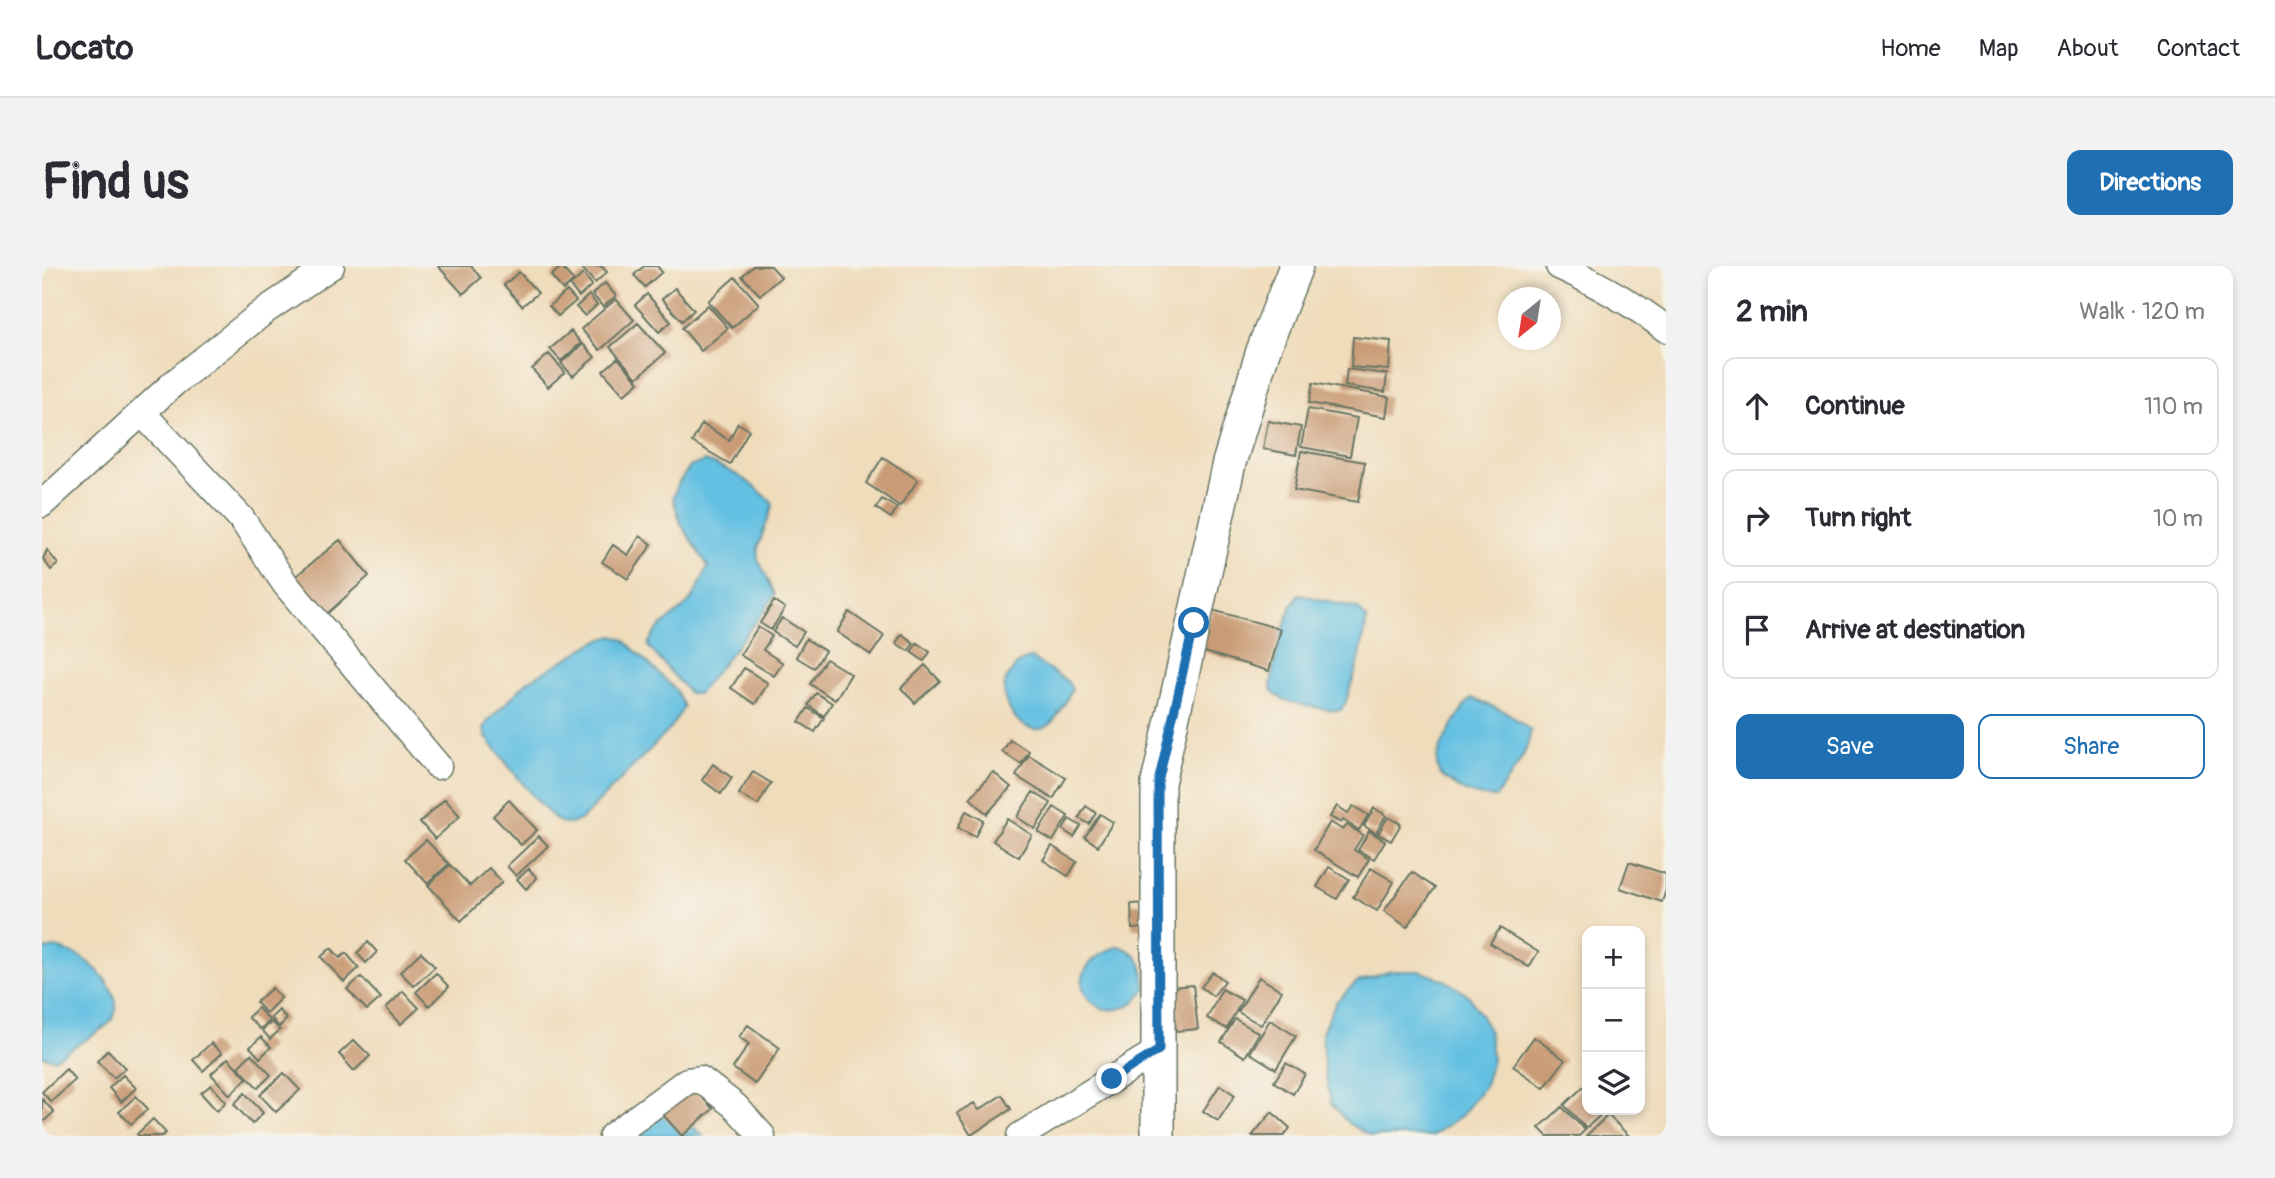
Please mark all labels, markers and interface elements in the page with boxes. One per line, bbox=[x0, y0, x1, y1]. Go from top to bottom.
text: Locato bbox=[35, 28, 133, 69]
text: Home bbox=[1880, 34, 1941, 63]
text: Map bbox=[1979, 34, 2019, 63]
text: About bbox=[2057, 34, 2119, 63]
text: Contact bbox=[2157, 34, 2240, 63]
button: Directions bbox=[2067, 150, 2233, 215]
text: Find us bbox=[42, 152, 189, 213]
north arrow bbox=[1498, 287, 1561, 350]
text: 2 min bbox=[1736, 293, 1808, 330]
text: Walk · 120 m bbox=[2079, 297, 2205, 326]
icon: ahead bbox=[1738, 387, 1776, 425]
text: Continue bbox=[1805, 390, 1905, 422]
text: 110 m bbox=[2144, 392, 2203, 421]
icon: right bbox=[1738, 499, 1776, 537]
text: Turn right bbox=[1805, 502, 1911, 534]
text: 10 m bbox=[2153, 504, 2203, 533]
route start bbox=[1178, 607, 1209, 638]
icon: arrive bbox=[1738, 611, 1776, 649]
text: Arrive at destination bbox=[1805, 614, 2025, 646]
button: Save bbox=[1736, 714, 1964, 779]
button: Share bbox=[1978, 714, 2205, 779]
map controls bbox=[1582, 926, 1645, 1115]
button: + bbox=[1582, 926, 1645, 989]
button: − bbox=[1582, 989, 1645, 1052]
button: layers bbox=[1582, 1052, 1645, 1115]
route end bbox=[1096, 1063, 1127, 1094]

